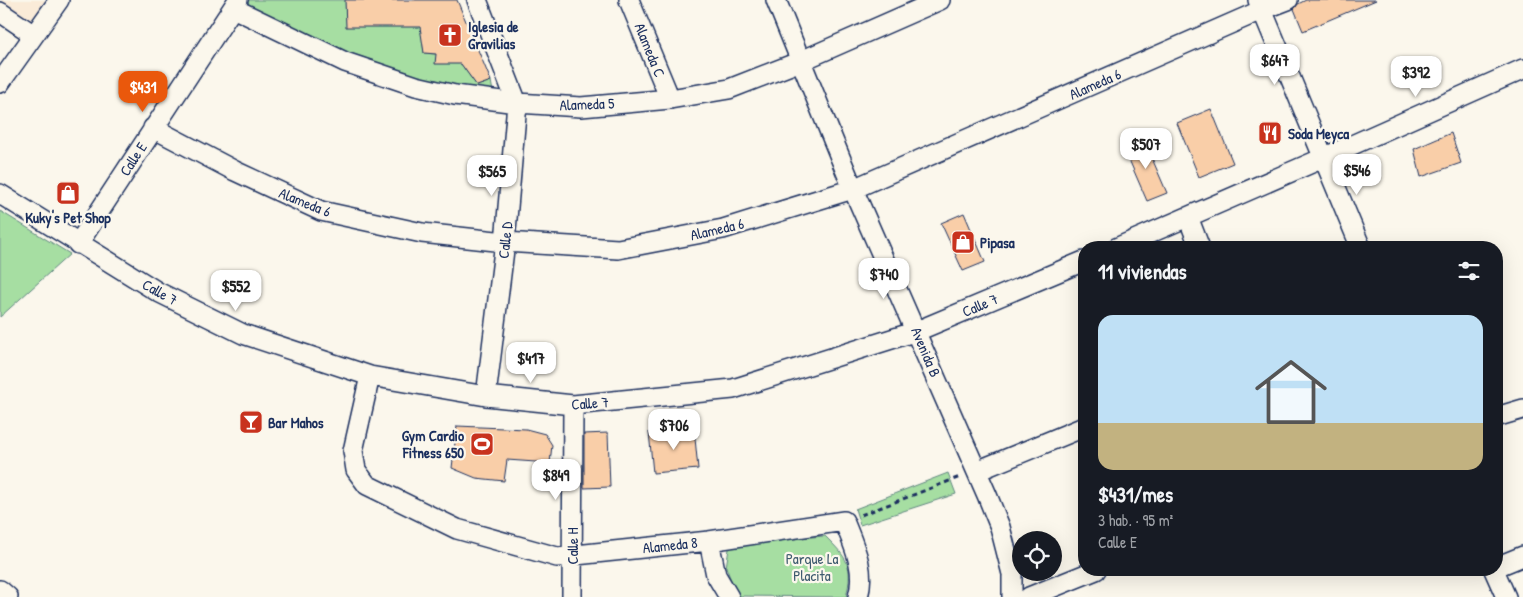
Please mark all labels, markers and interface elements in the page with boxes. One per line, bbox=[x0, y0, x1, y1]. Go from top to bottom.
place label: Iglesia de Gravilias bbox=[468, 16, 518, 54]
street label: Alameda C bbox=[630, 20, 670, 80]
church icon: Iglesia de Gravilias bbox=[437, 22, 463, 48]
pin: $647 bbox=[1245, 44, 1305, 86]
text: $647 bbox=[1261, 49, 1289, 71]
pin: $392 bbox=[1386, 56, 1446, 98]
text: $392 bbox=[1402, 61, 1430, 83]
street label: Alameda 6 bbox=[1066, 63, 1124, 105]
pin: $431 bbox=[113, 70, 173, 113]
text: $431 bbox=[129, 76, 157, 98]
street label: Alameda 5 bbox=[559, 93, 615, 115]
restaurant icon: Soda Meyca bbox=[1257, 120, 1283, 146]
place label: Soda Meyca bbox=[1288, 123, 1349, 145]
pin: $507 bbox=[1116, 128, 1176, 170]
text: $507 bbox=[1131, 133, 1161, 155]
street label: Calle E bbox=[114, 138, 152, 180]
pin: $565 bbox=[462, 154, 522, 197]
pin: $546 bbox=[1327, 154, 1387, 196]
text: $546 bbox=[1343, 159, 1371, 181]
text: $565 bbox=[478, 160, 506, 182]
shop icon: Kuky's Pet Shop bbox=[55, 180, 81, 206]
street label: Alameda 6 bbox=[276, 182, 334, 222]
place label: Kuky's Pet Shop bbox=[25, 207, 111, 229]
street label: Alameda 6 bbox=[688, 213, 746, 245]
street label: Calle D bbox=[493, 220, 517, 260]
shop icon: Pipasa bbox=[950, 229, 976, 255]
place label: Pipasa bbox=[980, 232, 1015, 254]
text: 11 viviendas bbox=[1098, 257, 1187, 286]
icon: filters bbox=[1455, 257, 1483, 285]
pin: $740 bbox=[854, 258, 914, 300]
text: $740 bbox=[869, 263, 899, 285]
pin: $552 bbox=[206, 270, 266, 312]
street label: Calle 7 bbox=[139, 274, 181, 310]
text: $552 bbox=[221, 275, 251, 297]
street label: Calle 7 bbox=[959, 288, 1001, 322]
street label: Avenida B bbox=[906, 324, 946, 380]
pin: $417 bbox=[501, 342, 561, 384]
text: $417 bbox=[517, 347, 545, 369]
icon: home bbox=[1246, 347, 1336, 437]
street label: Calle 7 bbox=[571, 391, 609, 415]
pin: $706 bbox=[644, 408, 704, 451]
bar icon: Bar Mahos bbox=[238, 409, 264, 435]
place label: Bar Mahos bbox=[268, 412, 324, 433]
text: $706 bbox=[659, 414, 689, 436]
place label: Gym Cardio Fitness 650 bbox=[402, 425, 464, 463]
sports icon: Gym Cardio Fitness 650 bbox=[469, 431, 495, 457]
pin: $849 bbox=[526, 458, 586, 501]
text: $849 bbox=[543, 464, 569, 486]
text: $431/mes bbox=[1098, 480, 1173, 509]
text: 3 hab. · 95 m² bbox=[1098, 509, 1173, 531]
street label: Calle H bbox=[562, 527, 583, 565]
map controls bbox=[1012, 531, 1062, 581]
button: locate bbox=[1012, 531, 1062, 581]
text: Calle E bbox=[1098, 531, 1137, 553]
street label: Alameda 8 bbox=[642, 532, 698, 558]
park label: Parque La Placita bbox=[786, 548, 838, 586]

